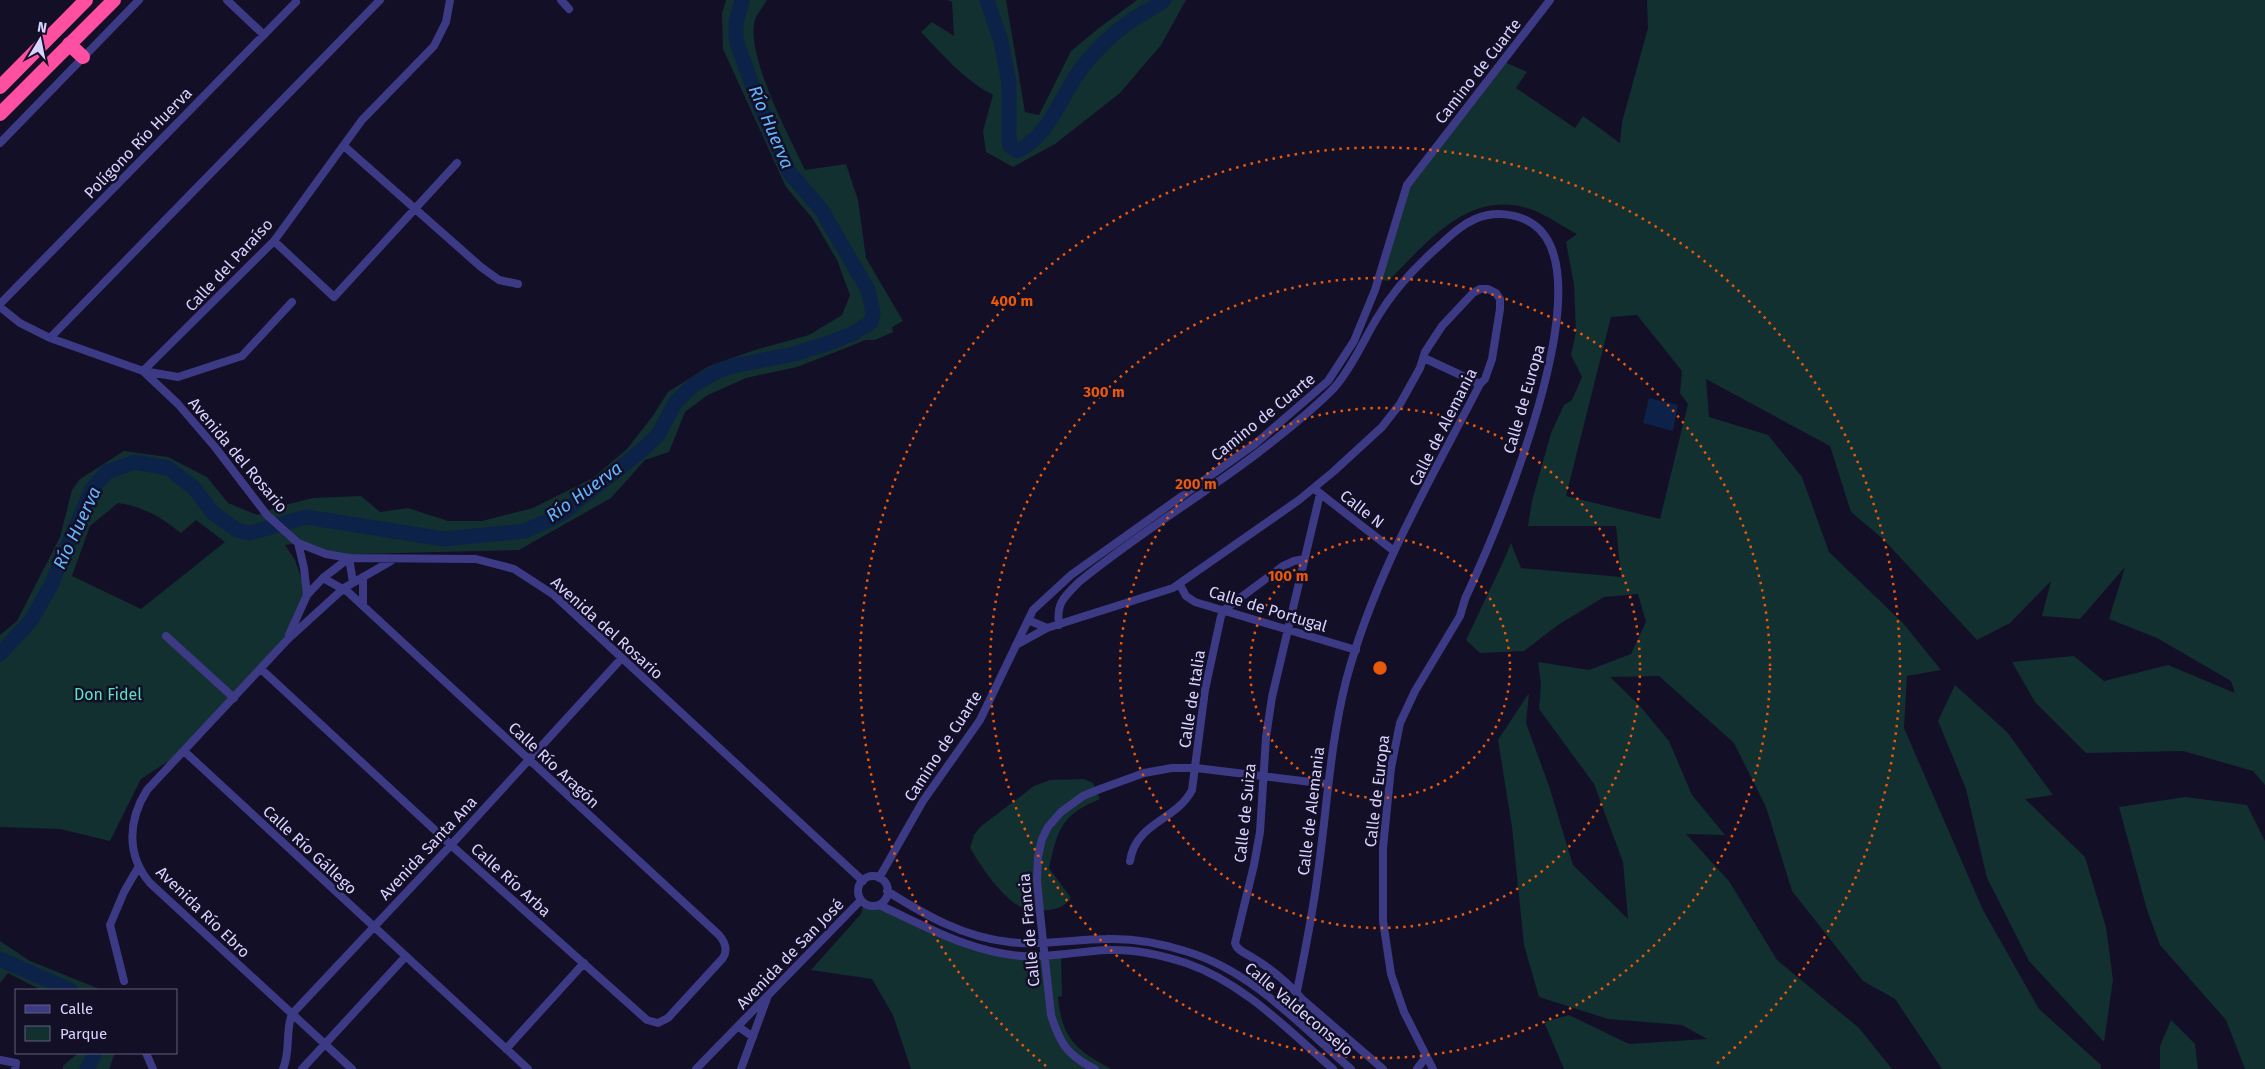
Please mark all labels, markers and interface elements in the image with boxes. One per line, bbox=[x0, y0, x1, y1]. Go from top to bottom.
north arrow bbox=[15, 15, 65, 65]
street label: Camino de Cuarte bbox=[1431, 15, 1525, 127]
text: N bbox=[36, 19, 48, 37]
water label: Río Huerva bbox=[744, 82, 798, 172]
street label: Polígono Río Huerva bbox=[80, 84, 196, 202]
street label: Calle del Paraíso bbox=[181, 215, 277, 315]
text: 400 m bbox=[991, 292, 1033, 310]
street label: Calle de Europa bbox=[1499, 342, 1549, 456]
street label: Calle de Alemania bbox=[1405, 365, 1481, 489]
street label: Camino de Cuarte bbox=[1207, 369, 1319, 465]
text: 300 m bbox=[1082, 383, 1125, 401]
street label: Avenida del Rosario bbox=[184, 394, 292, 516]
water label: Río Huerva bbox=[542, 457, 626, 527]
text: 200 m bbox=[1175, 475, 1217, 493]
water label: Río Huerva bbox=[48, 483, 106, 573]
street label: Calle N bbox=[1336, 486, 1388, 532]
text: 100 m bbox=[1268, 567, 1308, 585]
street label: Avenida del Rosario bbox=[547, 573, 667, 683]
street label: Calle de Portugal bbox=[1206, 582, 1330, 636]
street label: Calle de Italia bbox=[1175, 649, 1209, 749]
centre of rings bbox=[1371, 659, 1389, 677]
park label: Don Fidel bbox=[74, 685, 142, 704]
street label: Camino de Cuarte bbox=[900, 687, 986, 805]
street label: Calle Río Aragón bbox=[505, 718, 603, 812]
street label: Calle de Europa bbox=[1361, 734, 1393, 848]
street label: Calle de Alemania bbox=[1294, 746, 1328, 876]
street label: Calle de Suiza bbox=[1230, 762, 1260, 864]
street label: Avenida Santa Ana bbox=[375, 792, 481, 904]
street label: Calle Río Gállego bbox=[259, 802, 361, 898]
street label: Calle Río Arba bbox=[467, 839, 555, 921]
street label: Avenida Río Ebro bbox=[152, 862, 254, 962]
street label: Calle de Francia bbox=[1015, 872, 1043, 988]
street label: Avenida de San José bbox=[732, 895, 848, 1013]
street label: Calle Valdeconsejo bbox=[1241, 958, 1357, 1060]
legend bbox=[15, 989, 178, 1054]
text: Calle bbox=[60, 1000, 93, 1018]
text: Parque bbox=[60, 1025, 107, 1043]

